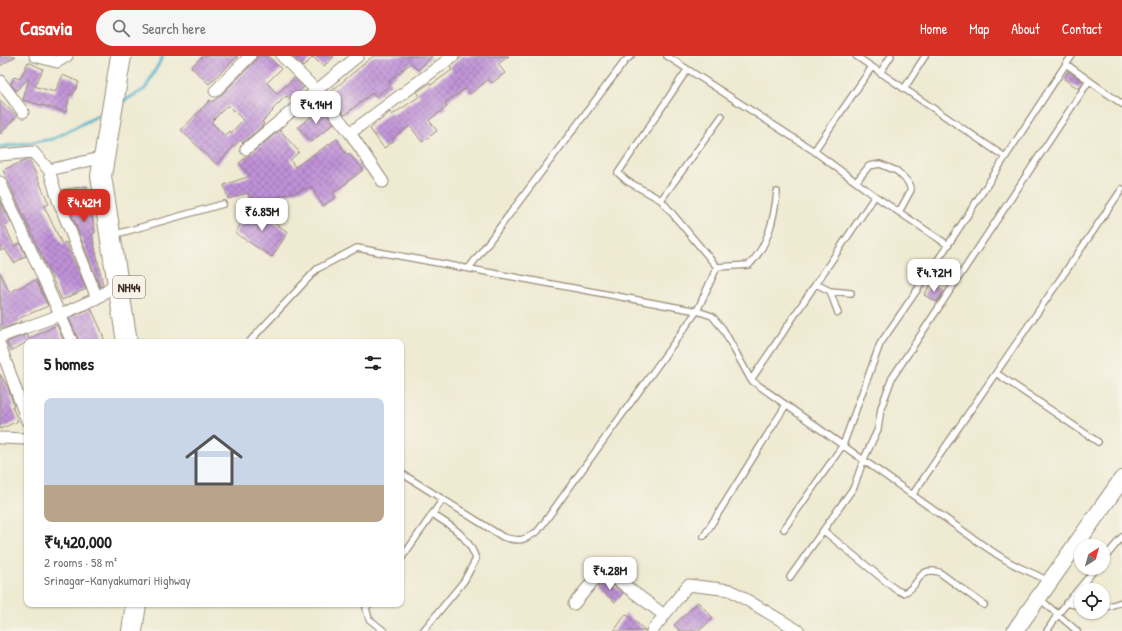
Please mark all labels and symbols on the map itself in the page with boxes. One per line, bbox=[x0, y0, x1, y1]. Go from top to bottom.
pin: ₹4.14M bbox=[283, 91, 349, 125]
pin: ₹4.42M bbox=[51, 189, 117, 223]
pin: ₹6.85M bbox=[229, 198, 295, 232]
pin: ₹4.72M bbox=[901, 259, 967, 293]
road number: NH44 bbox=[113, 276, 145, 298]
north arrow bbox=[1074, 539, 1110, 575]
pin: ₹4.28M bbox=[577, 557, 643, 591]

